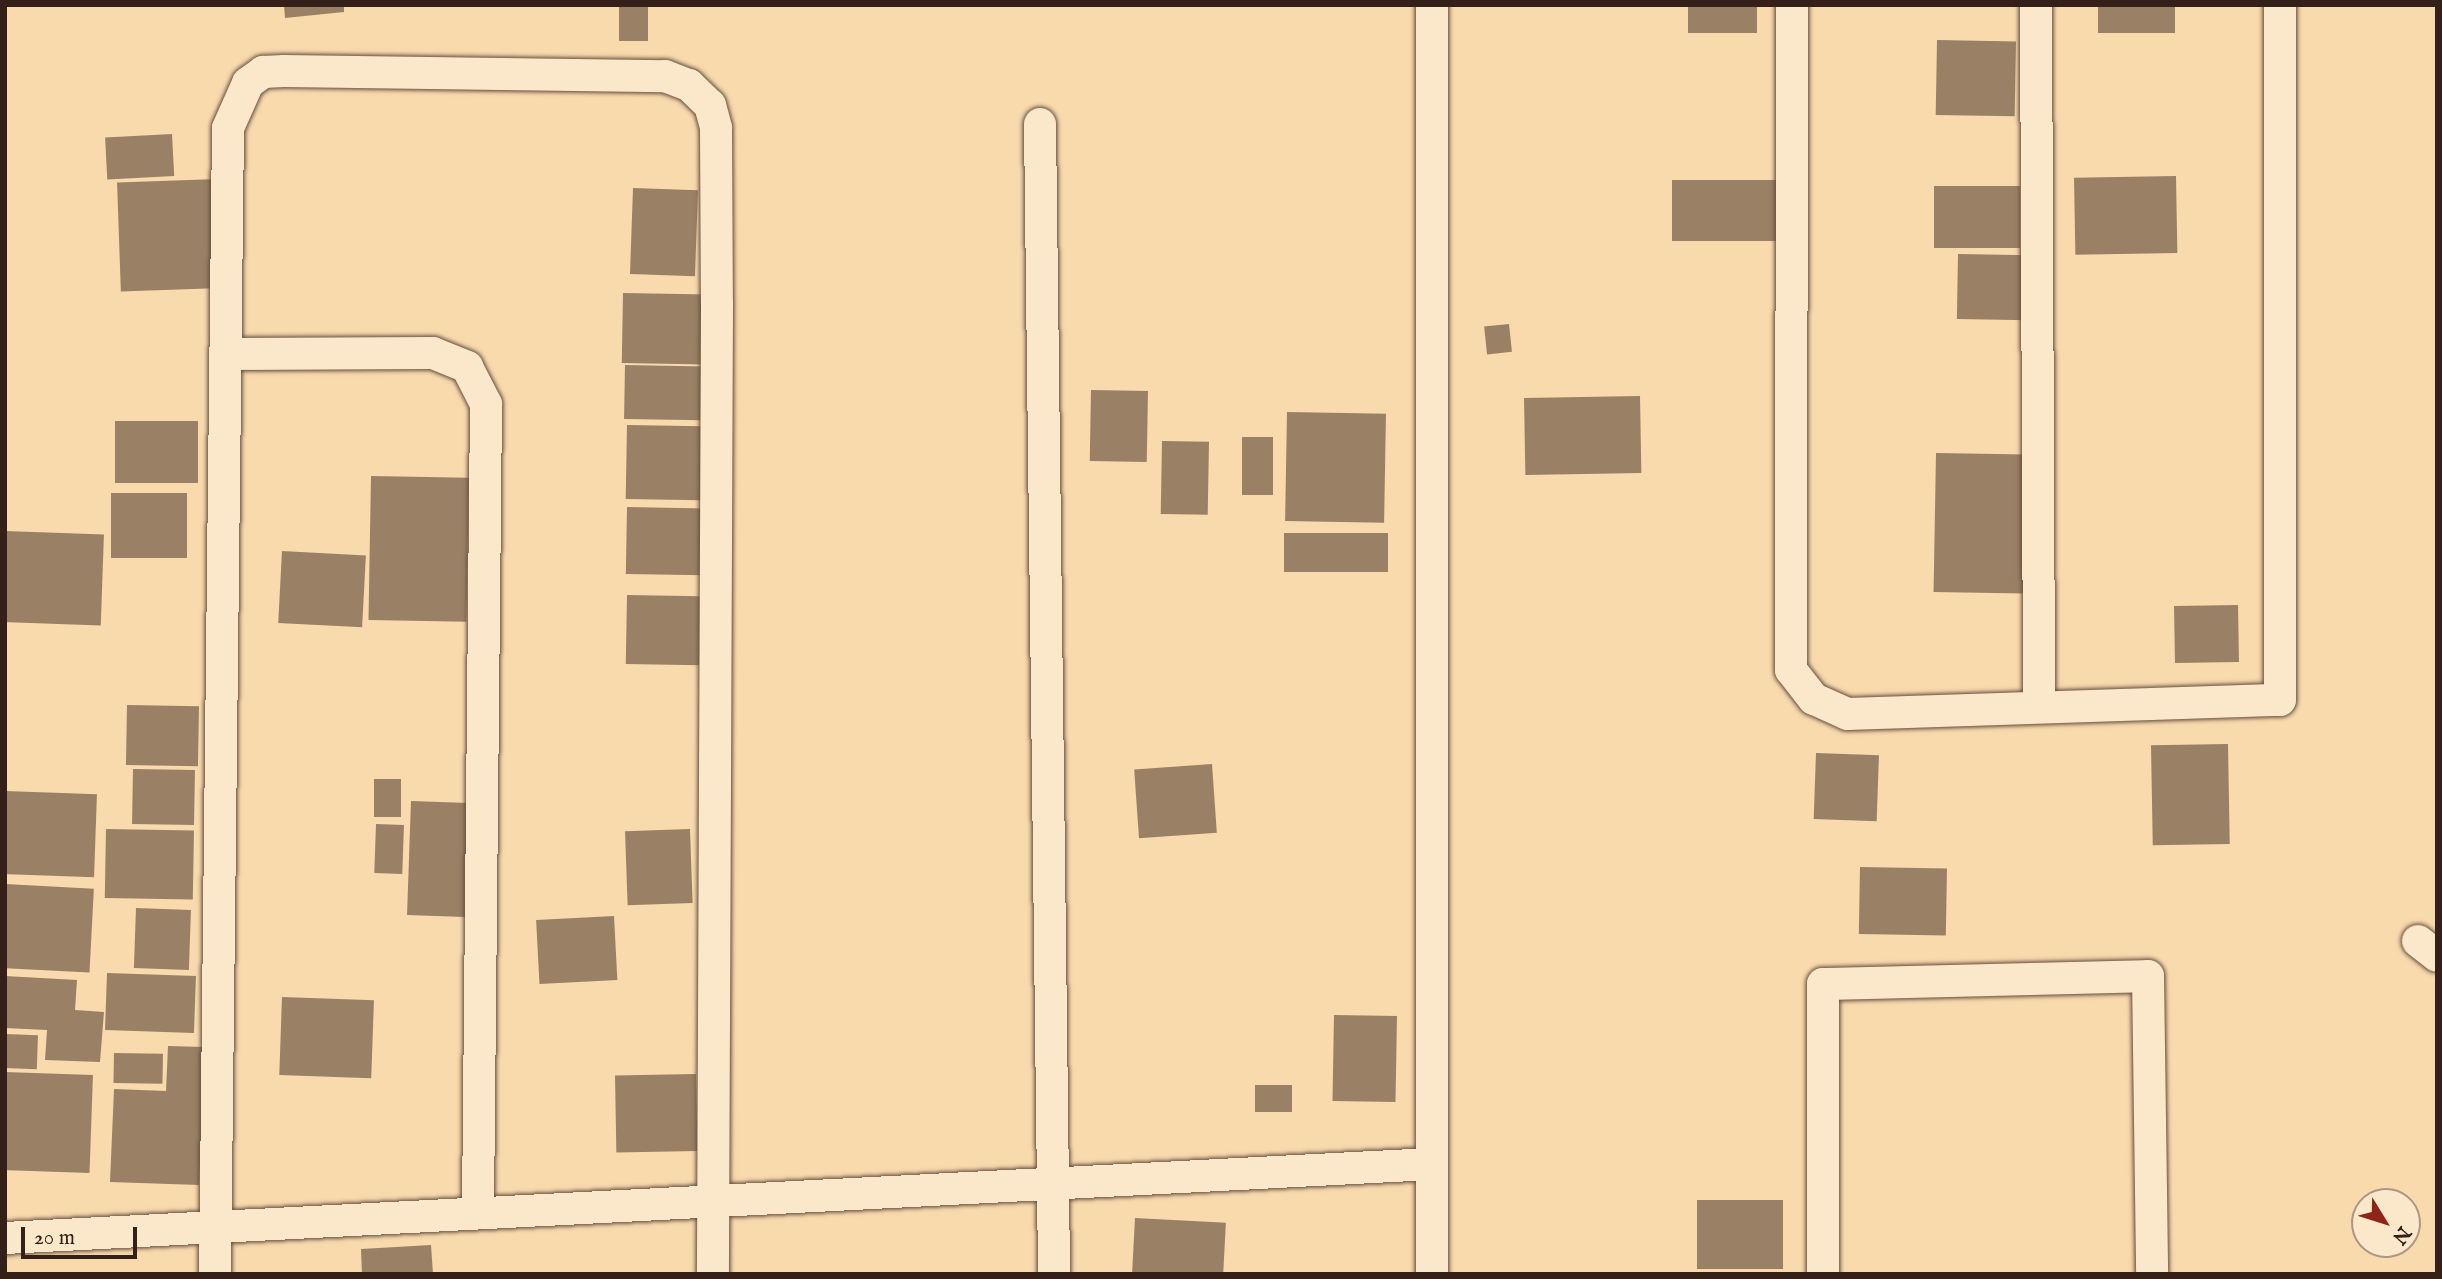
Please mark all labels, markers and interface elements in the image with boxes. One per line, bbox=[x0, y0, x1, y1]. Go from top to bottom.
north arrow bbox=[2351, 1188, 2421, 1258]
scale bar bbox=[24, 1212, 140, 1256]
text: N bbox=[2386, 1221, 2415, 1249]
text: 20 m bbox=[34, 1225, 75, 1252]

